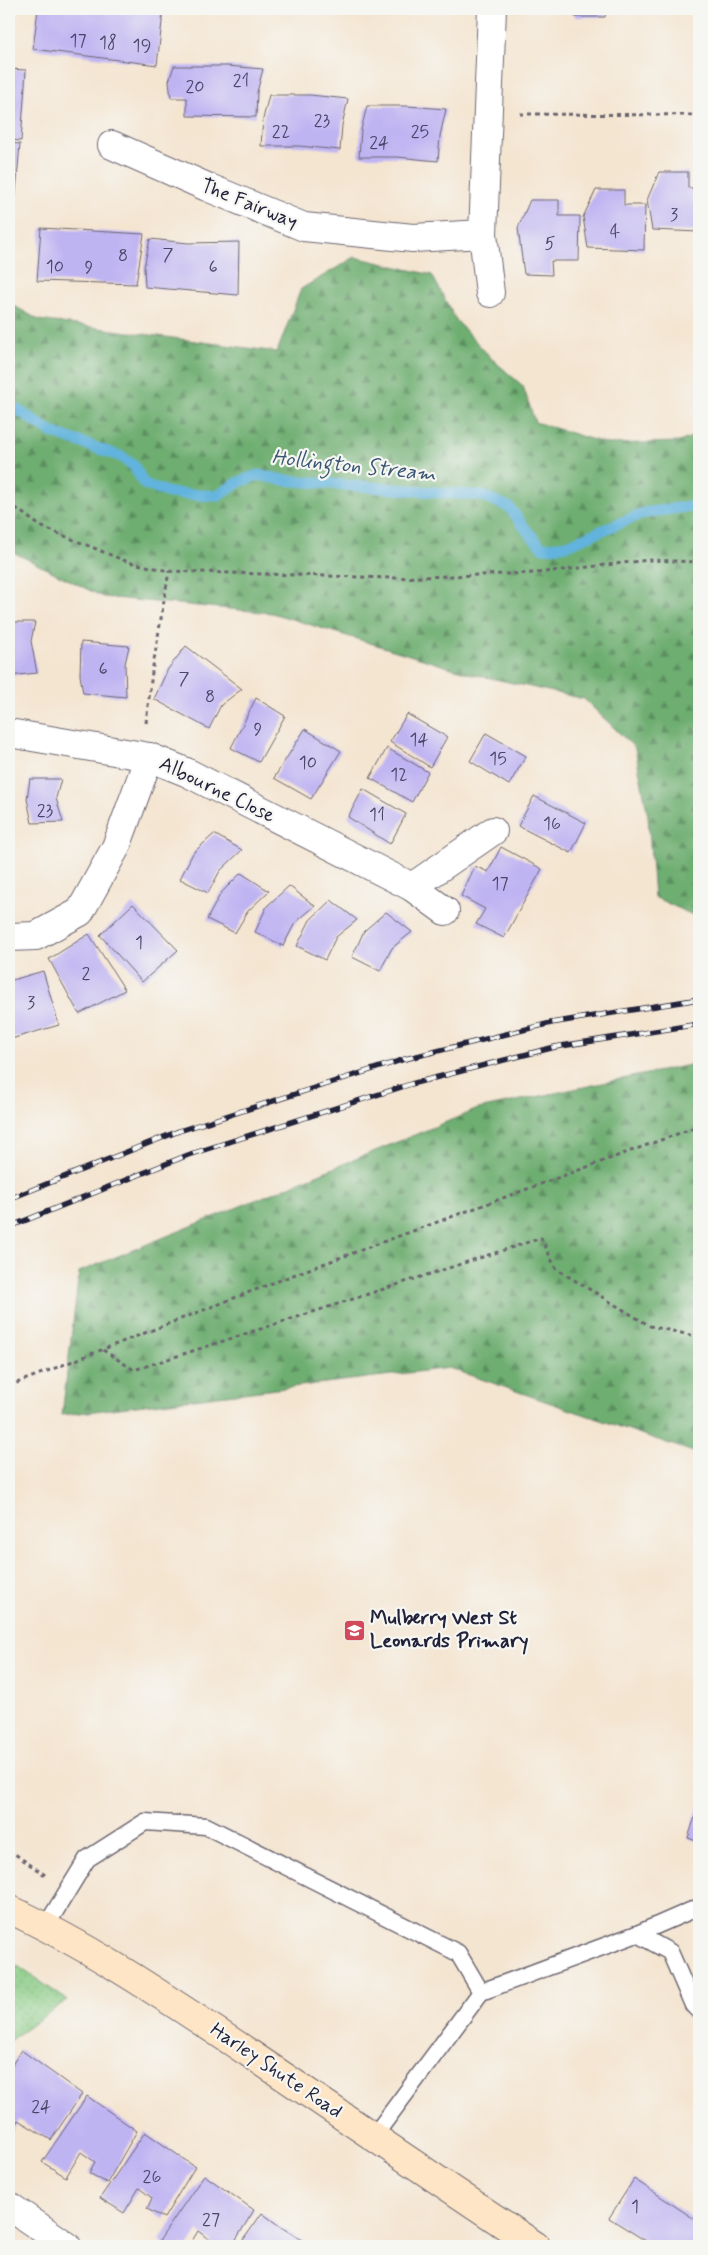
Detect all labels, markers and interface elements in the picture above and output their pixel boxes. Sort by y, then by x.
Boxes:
house number: 17 [69,29,87,53]
house number: 18 [99,31,117,55]
house number: 19 [133,34,151,58]
house number: 21 [233,69,249,93]
house number: 20 [185,75,205,99]
house number: 23 [314,109,331,133]
house number: 22 [272,120,290,144]
house number: 25 [411,120,429,144]
house number: 24 [369,131,389,155]
street label: The Fairway [196,172,302,236]
house number: 3 [670,203,678,227]
house number: 4 [610,220,620,244]
house number: 5 [545,232,556,256]
house number: 7 [163,243,174,267]
house number: 8 [118,244,128,268]
house number: 10 [46,255,64,279]
house number: 6 [208,255,218,279]
house number: 9 [85,256,94,280]
water label: Hollington Stream [270,443,437,491]
house number: 6 [98,657,108,681]
house number: 7 [179,667,190,691]
house number: 8 [205,685,215,709]
house number: 9 [254,718,263,742]
house number: 14 [410,728,429,752]
house number: 15 [489,747,507,771]
street label: Albourne Close [155,750,279,830]
house number: 10 [299,751,317,775]
house number: 12 [390,763,408,787]
house number: 23 [37,799,54,823]
house number: 11 [369,803,385,827]
house number: 16 [543,812,561,836]
house number: 17 [491,872,509,896]
house number: 1 [135,931,143,955]
house number: 2 [82,962,91,986]
house number: 3 [27,991,35,1015]
place label: Mulberry West St Leonards Primary [370,1605,529,1655]
school or university icon: Mulberry West St Leonards Primary [342,1618,366,1642]
street label: Harley Shute Road [205,2017,347,2125]
house number: 24 [31,2095,51,2119]
house number: 26 [143,2165,161,2189]
house number: 1 [631,2195,639,2219]
house number: 27 [202,2208,220,2232]

